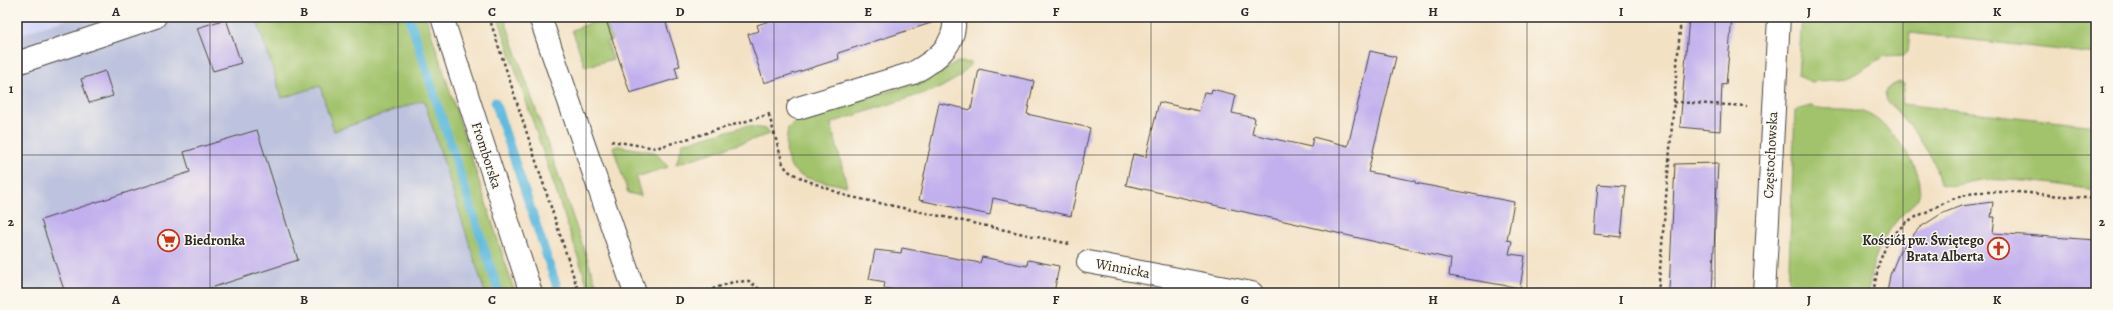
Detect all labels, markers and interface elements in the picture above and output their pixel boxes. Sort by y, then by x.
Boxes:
text: A [111,3,121,20]
text: B [300,3,308,20]
text: C [488,3,496,20]
text: D [675,3,685,20]
text: E [864,3,872,20]
text: F [1053,3,1060,20]
text: G [1241,3,1249,20]
text: H [1428,3,1438,20]
text: I [1619,3,1624,20]
text: J [1807,3,1811,20]
text: K [1993,3,2002,20]
text: 1 [9,80,14,97]
text: 1 [2100,80,2105,97]
street label: Częstochowska [1759,110,1782,199]
street label: Fromborska [467,119,506,191]
text: 2 [8,213,15,230]
text: 2 [2099,213,2106,230]
supermarket icon: Biedronka [156,227,182,253]
place label: Biedronka [184,231,246,250]
place label: Kościół pw. Świętego Brata Alberta [1862,231,1984,266]
church icon: Kościół pw. Świętego Brata Alberta [1986,235,2012,261]
street label: Winnicka [1093,254,1152,283]
text: A [111,291,121,308]
text: B [300,291,308,308]
text: C [488,291,496,308]
text: D [675,291,685,308]
text: E [864,291,872,308]
text: F [1053,291,1060,308]
text: G [1241,291,1249,308]
text: H [1428,291,1438,308]
text: I [1619,291,1624,308]
text: J [1807,291,1811,308]
text: K [1993,291,2002,308]

